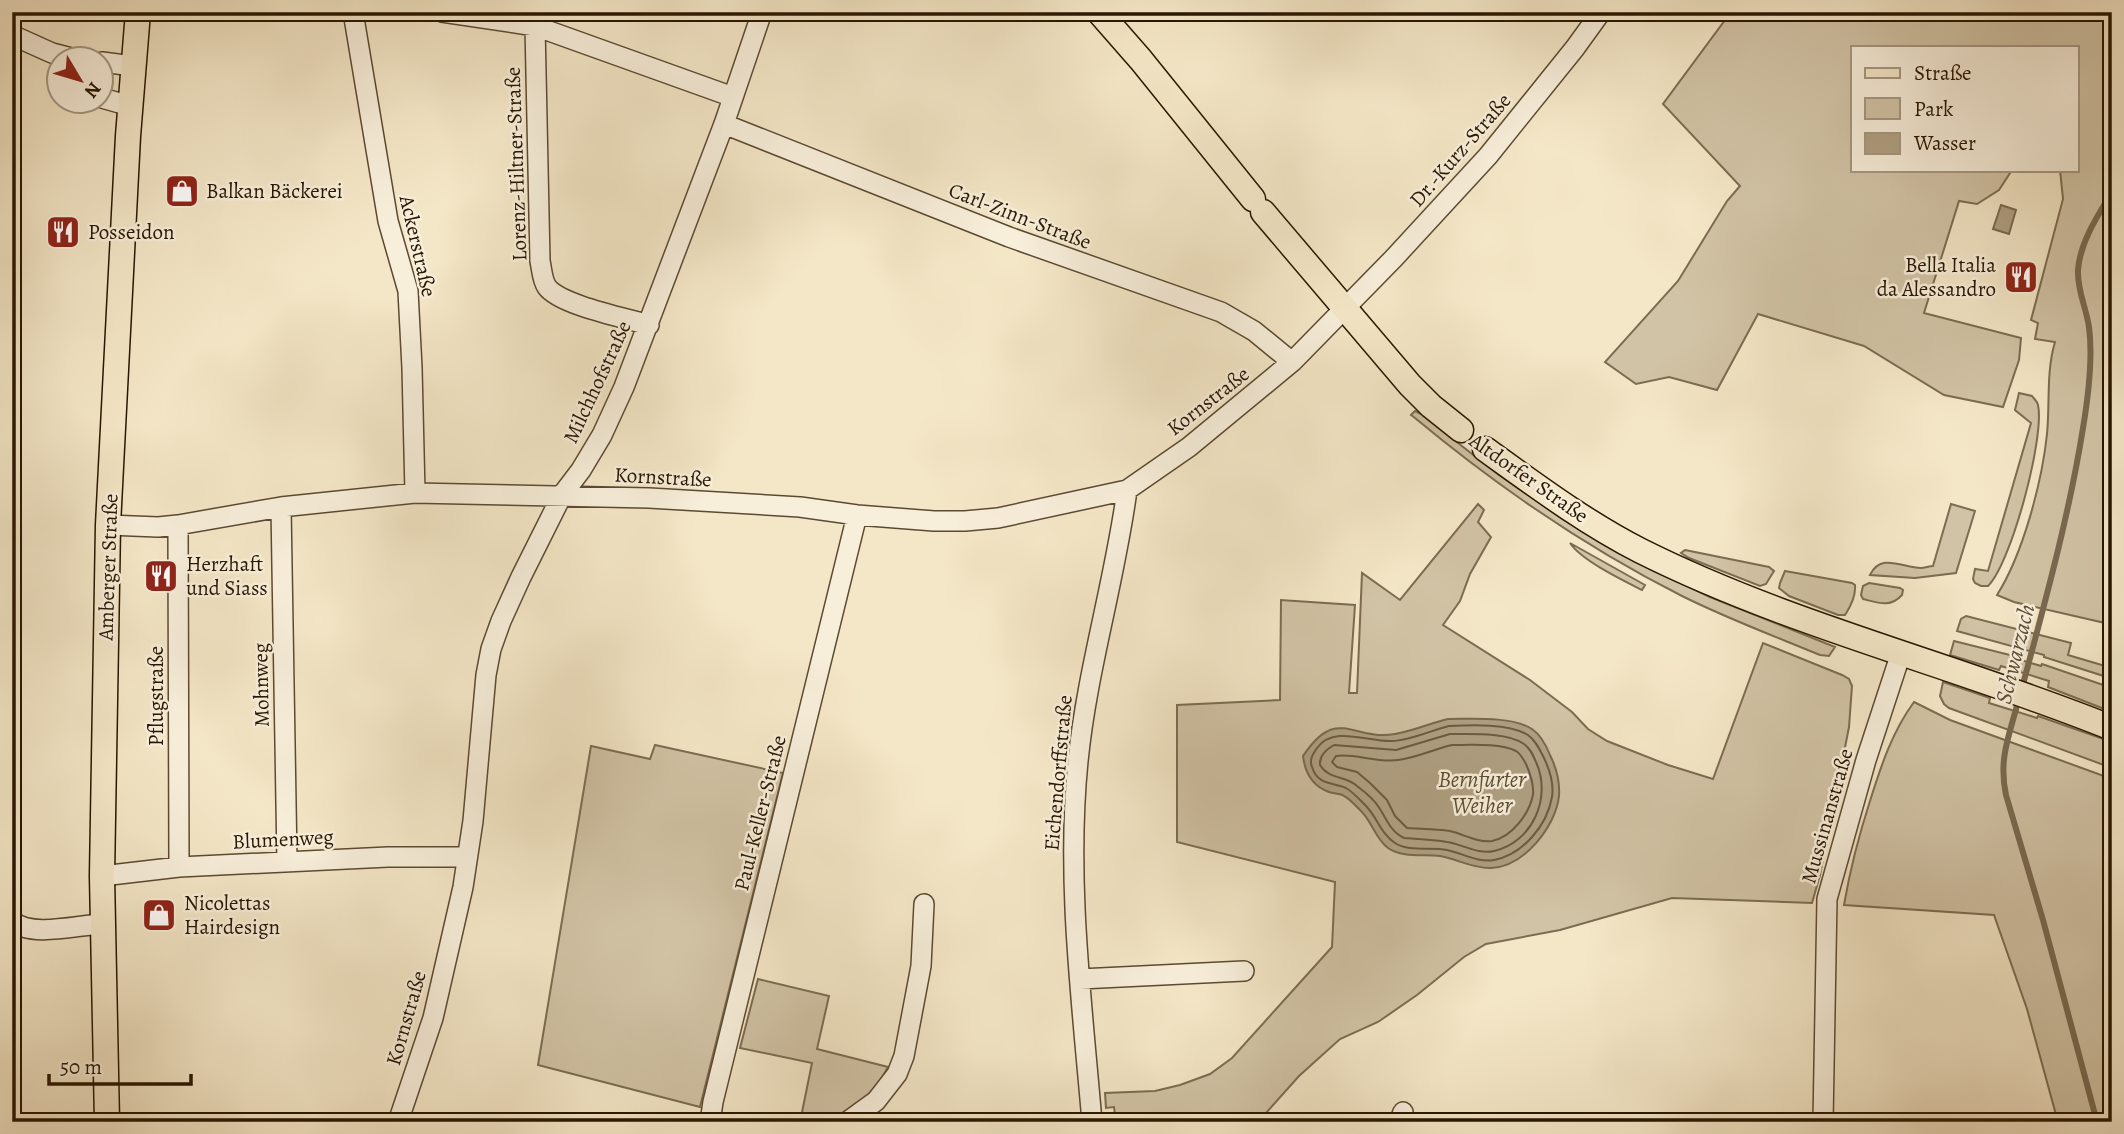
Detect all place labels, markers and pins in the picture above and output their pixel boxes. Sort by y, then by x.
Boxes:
shop icon: Balkan Bäckerei [163,172,201,210]
place label: Balkan Bäckerei [206,177,343,205]
restaurant icon: Posseidon [44,213,82,251]
place label: Posseidon [88,218,175,246]
place label: Bella Italia da Alessandro [1877,251,1996,303]
restaurant icon: Bella Italia da Alessandro [2002,258,2040,296]
place label: Herzhaft und Siass [186,550,268,602]
restaurant icon: Herzhaft und Siass [142,557,180,595]
place label: Nicolettas Hairdesign [184,889,280,941]
shop icon: Nicolettas Hairdesign [140,896,178,934]

